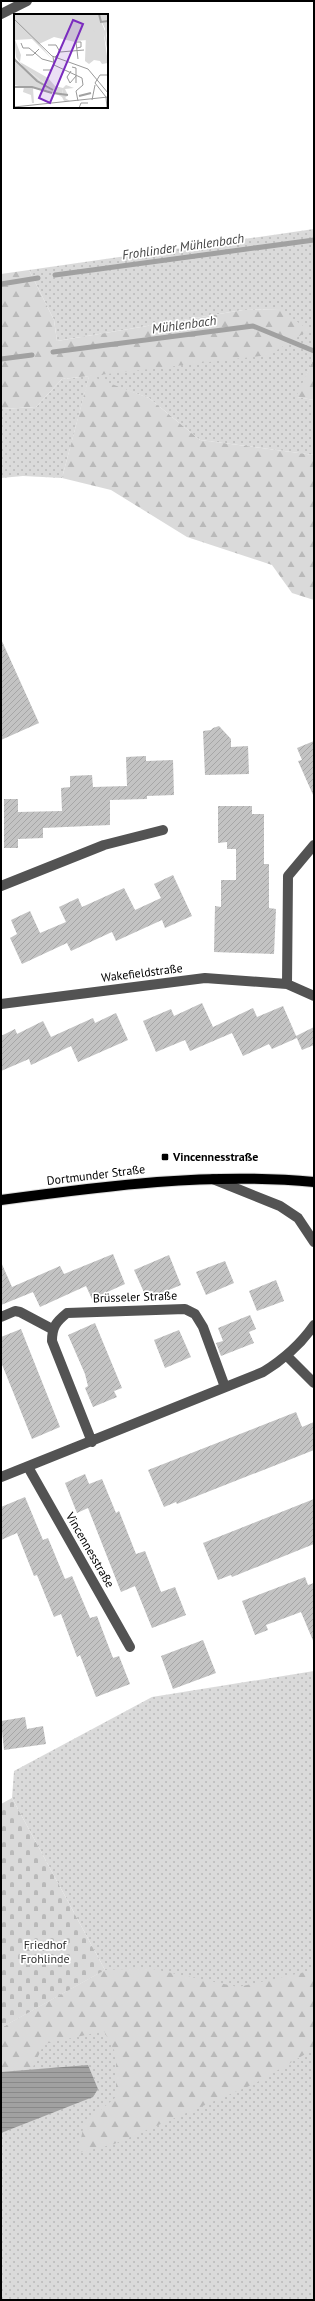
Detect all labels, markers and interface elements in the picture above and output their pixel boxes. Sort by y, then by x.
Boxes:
inset map [14,14,108,108]
water label: Frohlinder Mühlenbach [121,229,245,263]
water label: Mühlenbach [151,312,218,337]
street label: Wakefieldstraße [100,960,184,985]
place label: Vincennesstraße [172,1149,258,1164]
marker: Vincennesstraße [160,1152,170,1162]
street label: Dortmunder Straße [46,1161,146,1188]
street label: Brüsseler Straße [93,1288,177,1305]
street label: Vincennesstraße [62,1509,118,1590]
park label: Friedhof Frohlinde [20,1937,70,1966]

